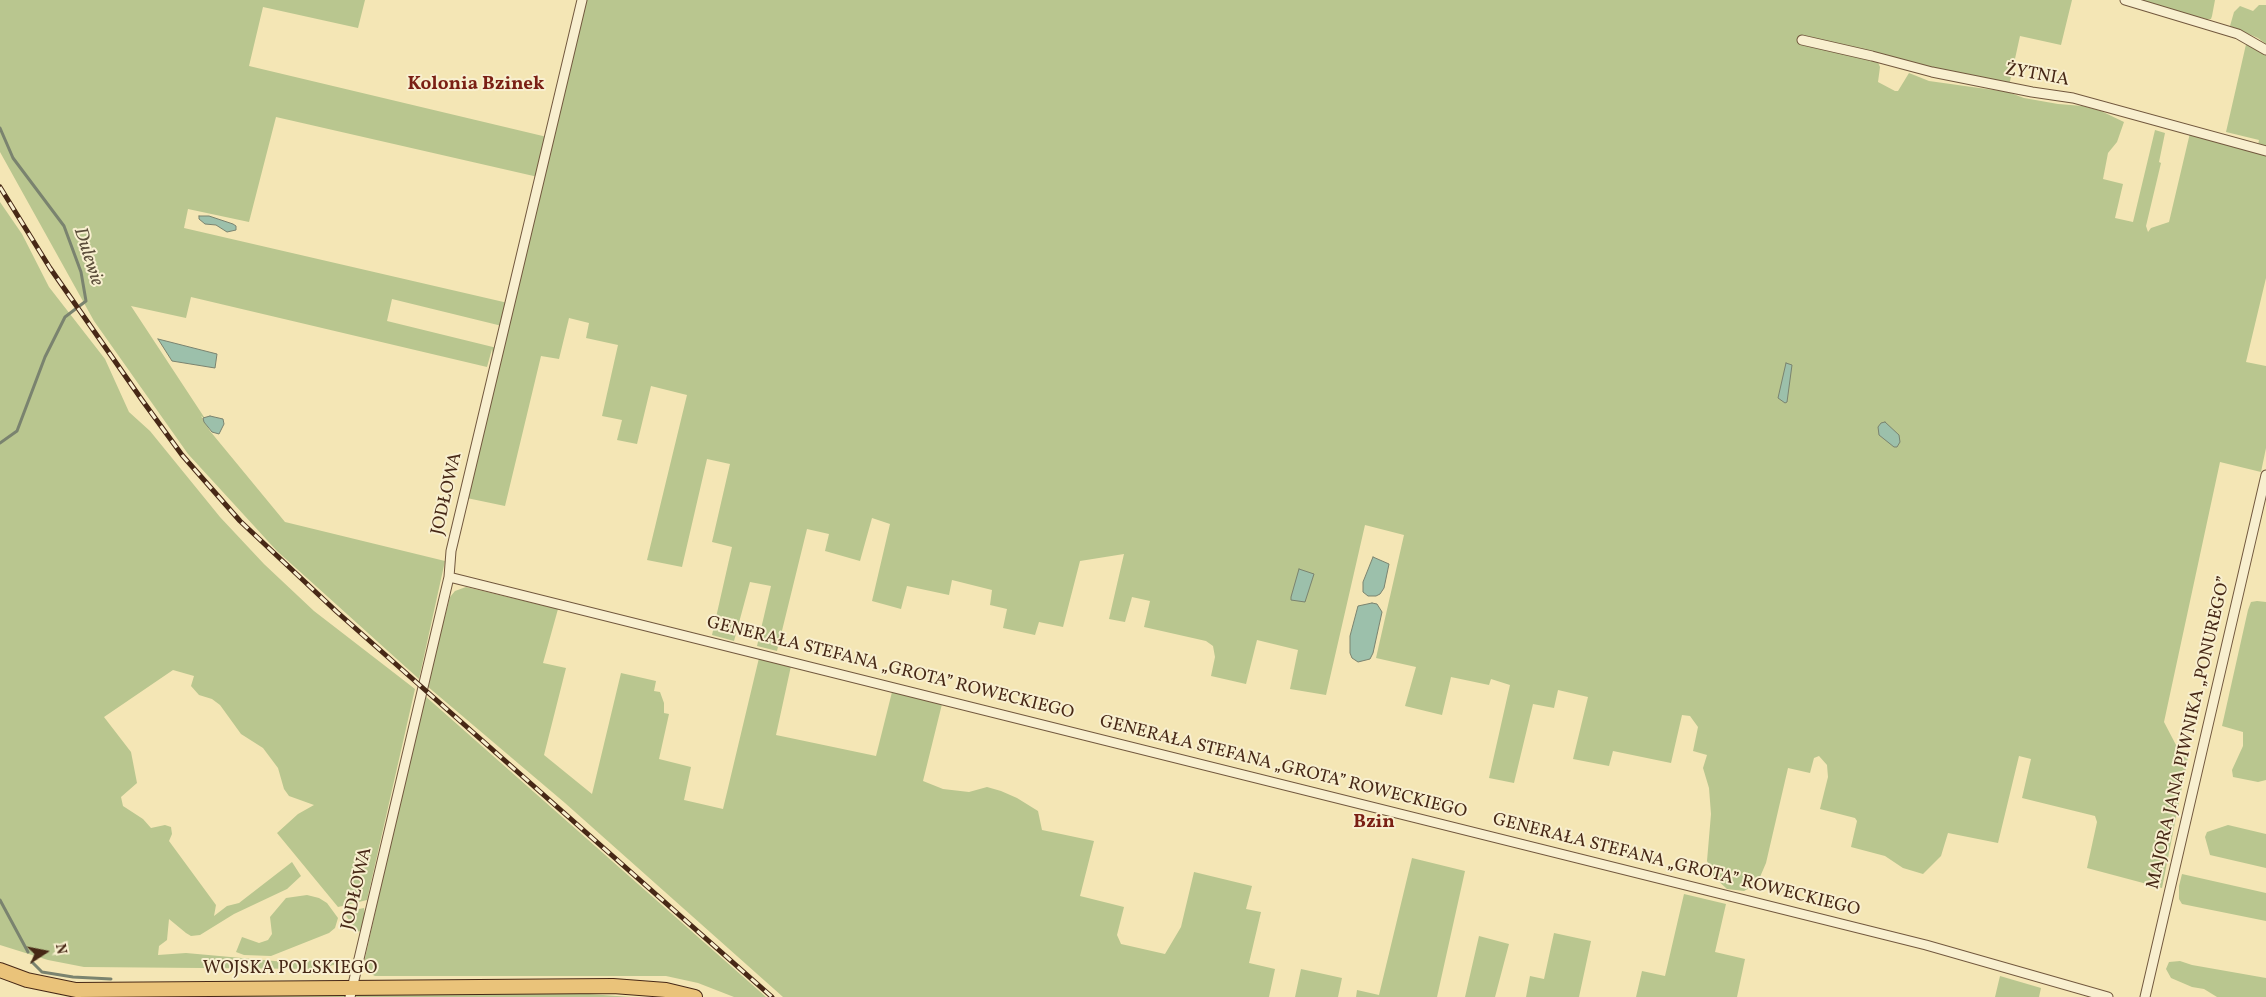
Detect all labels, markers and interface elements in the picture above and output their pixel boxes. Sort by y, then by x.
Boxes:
street label: ŻYTNIA [2003,60,2071,92]
district label: Kolonia Bzinek [407,75,545,97]
water label: Dulewie [67,225,107,289]
street label: JODŁOWA [428,451,468,537]
street label: MAJORA JANA PIWNIKA „PONUREGO” [2143,575,2237,891]
street label: GENERAŁA STEFANA „GROTA” ROWECKIEGO [704,613,1076,725]
street label: GENERAŁA STEFANA „GROTA” ROWECKIEGO [1097,712,1469,824]
street label: GENERAŁA STEFANA „GROTA” ROWECKIEGO [1490,810,1862,922]
district label: Bzin [1353,813,1395,835]
street label: JODŁOWA [338,846,378,932]
north arrow [20,927,70,977]
text: N [50,942,71,956]
street label: WOJSKA POLSKIEGO [203,959,377,981]

